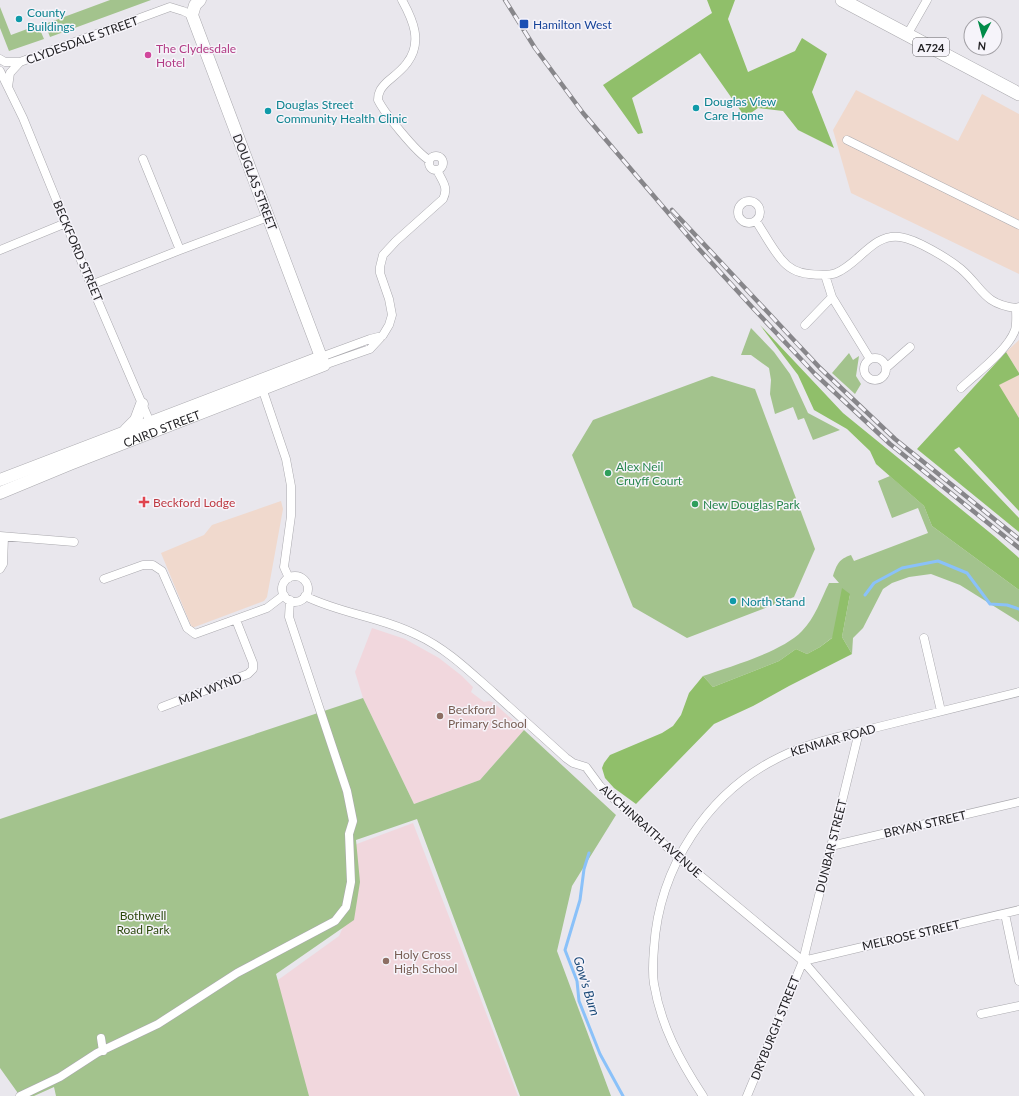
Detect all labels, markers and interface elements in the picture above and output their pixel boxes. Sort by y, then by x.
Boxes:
place label: County Buildings [27,5,75,34]
street label: CLYDESDALE STREET [24,13,140,67]
marker: County Buildings [14,14,24,24]
north arrow [963,16,1003,56]
place label: Hamilton West [533,17,612,32]
marker: Hamilton West [518,18,530,30]
road number: A724 [913,38,949,56]
text: N [977,40,987,53]
place label: The Clydesdale Hotel [156,41,236,70]
marker: The Clydesdale Hotel [143,50,153,60]
place label: Douglas View Care Home [704,94,777,123]
place label: Douglas Street Community Health Clinic [276,97,407,126]
marker: Douglas View Care Home [691,103,701,113]
marker: Douglas Street Community Health Clinic [263,106,273,116]
street label: DOUGLAS STREET [230,132,280,232]
street label: BECKFORD STREET [50,198,106,304]
street label: CAIRD STREET [121,407,202,450]
place label: Alex Neil Cruyff Court [616,459,683,488]
marker: Alex Neil Cruyff Court [603,468,613,478]
place label: Beckford Lodge [153,495,235,510]
marker: Beckford Lodge [138,496,150,508]
place label: New Douglas Park [703,497,801,512]
marker: New Douglas Park [690,499,700,509]
place label: North Stand [741,594,805,609]
marker: North Stand [728,596,738,606]
street label: MAY WYND [176,670,244,708]
place label: Beckford Primary School [448,702,527,731]
marker: Beckford Primary School [435,711,445,721]
street label: KENMAR ROAD [789,721,877,759]
street label: AUCHINRAITH AVENUE [597,781,705,881]
street label: DUNBAR STREET [812,798,850,894]
street label: BRYAN STREET [882,807,968,841]
park label: Bothwell Road Park [116,908,170,937]
street label: MELROSE STREET [861,916,961,954]
place label: Holy Cross High School [394,947,457,976]
water label: Gow's Burn [570,954,604,1018]
marker: Holy Cross High School [381,956,391,966]
street label: DRYBURGH STREET [747,974,803,1082]

